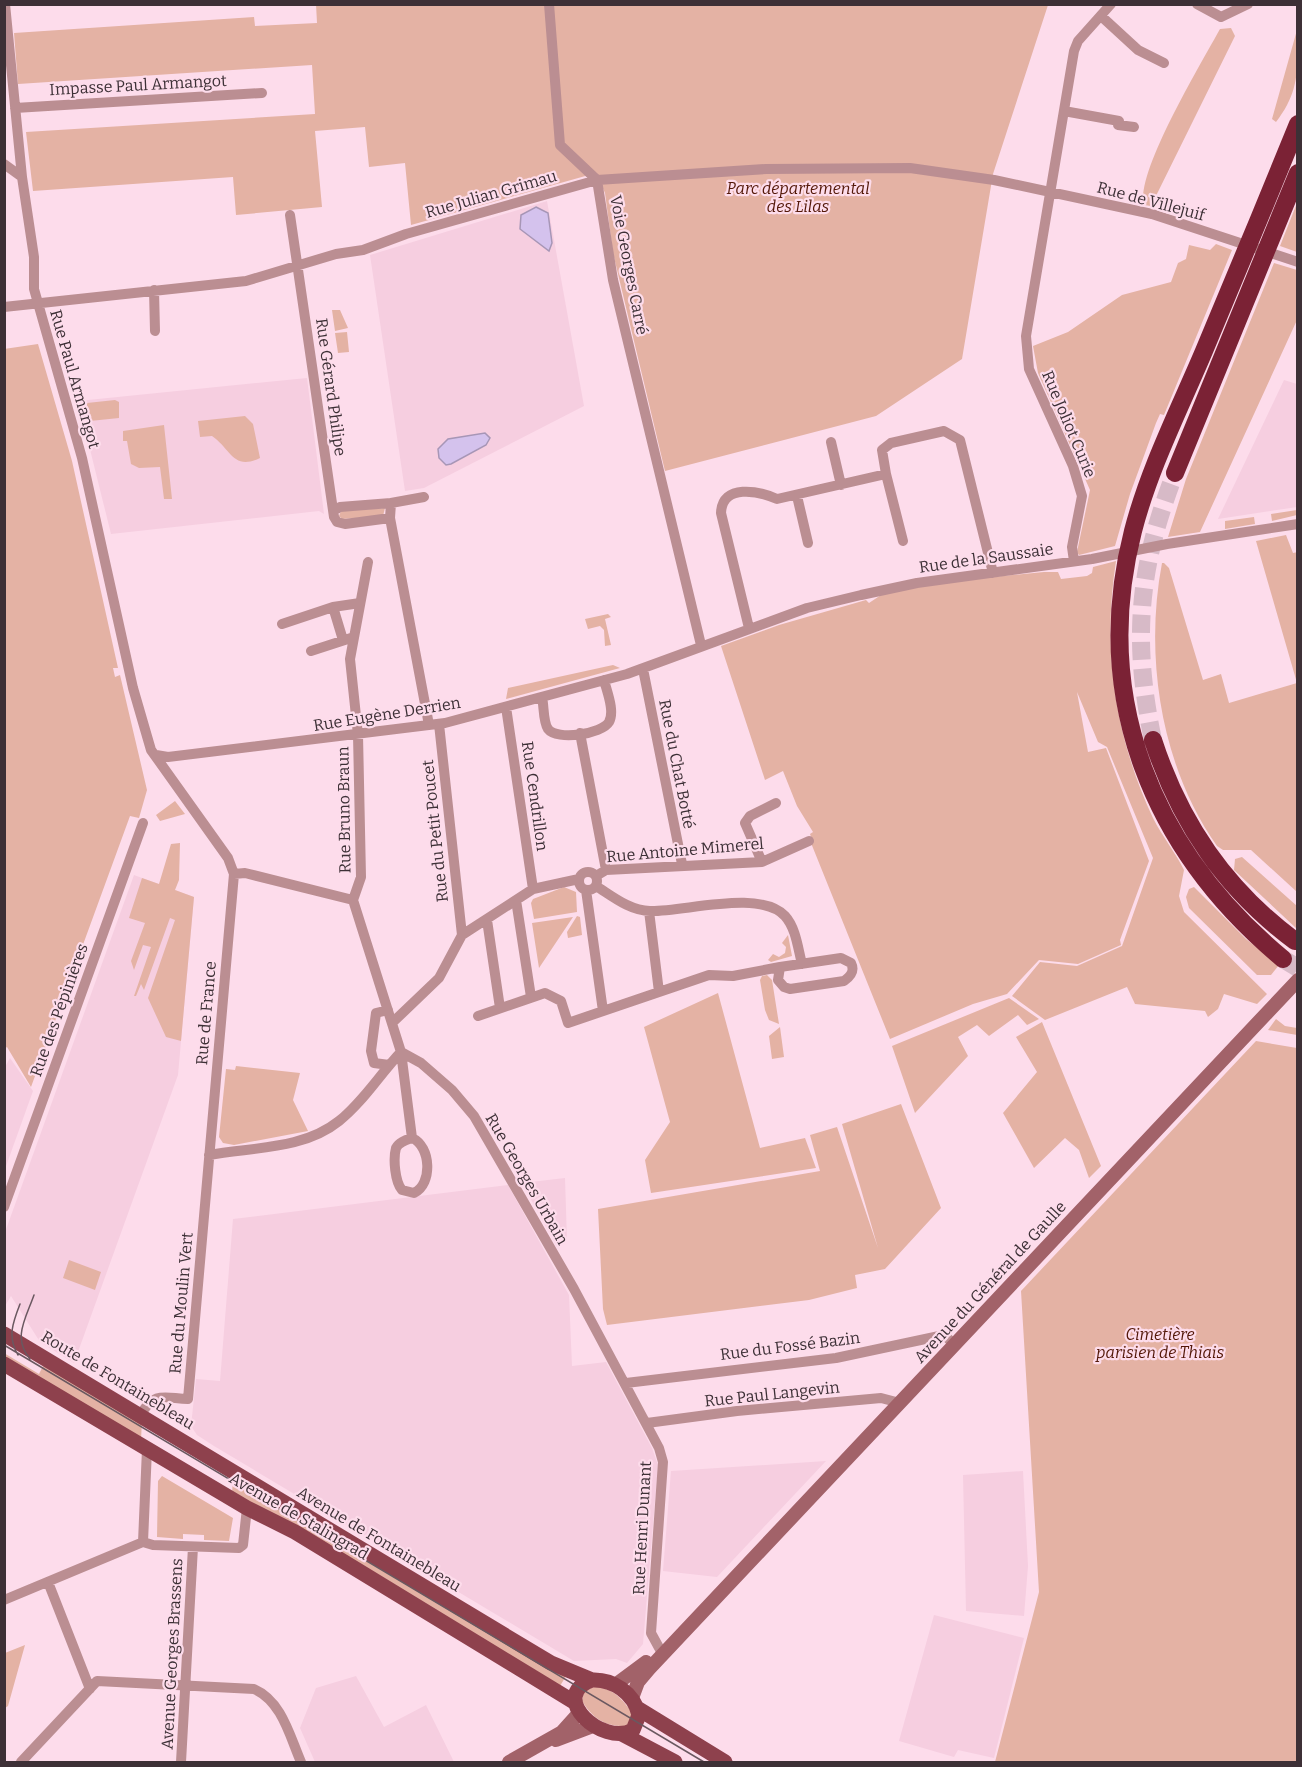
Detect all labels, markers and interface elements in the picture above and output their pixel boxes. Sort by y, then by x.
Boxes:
street label: Impasse Paul Armangot [49,71,227,99]
street label: Rue Julian Grimau [423,166,559,222]
street label: Rue de Villejuif [1095,177,1208,225]
park label: Parc départemental des Lilas [727,179,870,216]
street label: Voie Georges Carré [606,194,652,336]
street label: Rue Paul Armangot [46,307,104,451]
street label: Rue Gérard Philipe [312,317,350,457]
street label: Rue Joliot Curie [1038,368,1100,480]
street label: Rue de la Saussaie [918,539,1054,577]
street label: Rue Eugène Derrien [312,693,462,735]
street label: Rue du Chat Botté [655,698,699,830]
street label: Rue Cendrillon [518,740,552,852]
street label: Rue Bruno Braun [333,746,355,874]
street label: Rue du Petit Poucet [418,759,452,903]
street label: Rue Antoine Mimerel [605,834,765,866]
street label: Rue des Pépinières [26,941,92,1079]
street label: Rue de France [192,960,220,1066]
street label: Rue Georges Urbain [482,1110,572,1248]
street label: Avenue du Général de Gaulle [910,1197,1070,1367]
street label: Rue du Moulin Vert [165,1231,197,1375]
park label: Cimetière parisien de Thiais [1095,1325,1224,1362]
street label: Route de Fontainebleau [38,1327,198,1433]
street label: Rue du Fossé Bazin [719,1328,861,1364]
street label: Rue Paul Langevin [704,1377,840,1411]
street label: Rue Henri Dunant [629,1460,655,1596]
street label: Avenue de Stalingrad [226,1468,372,1564]
street label: Avenue de Fontainebleau [294,1482,464,1596]
street label: Avenue Georges Brassens [158,1558,186,1750]

